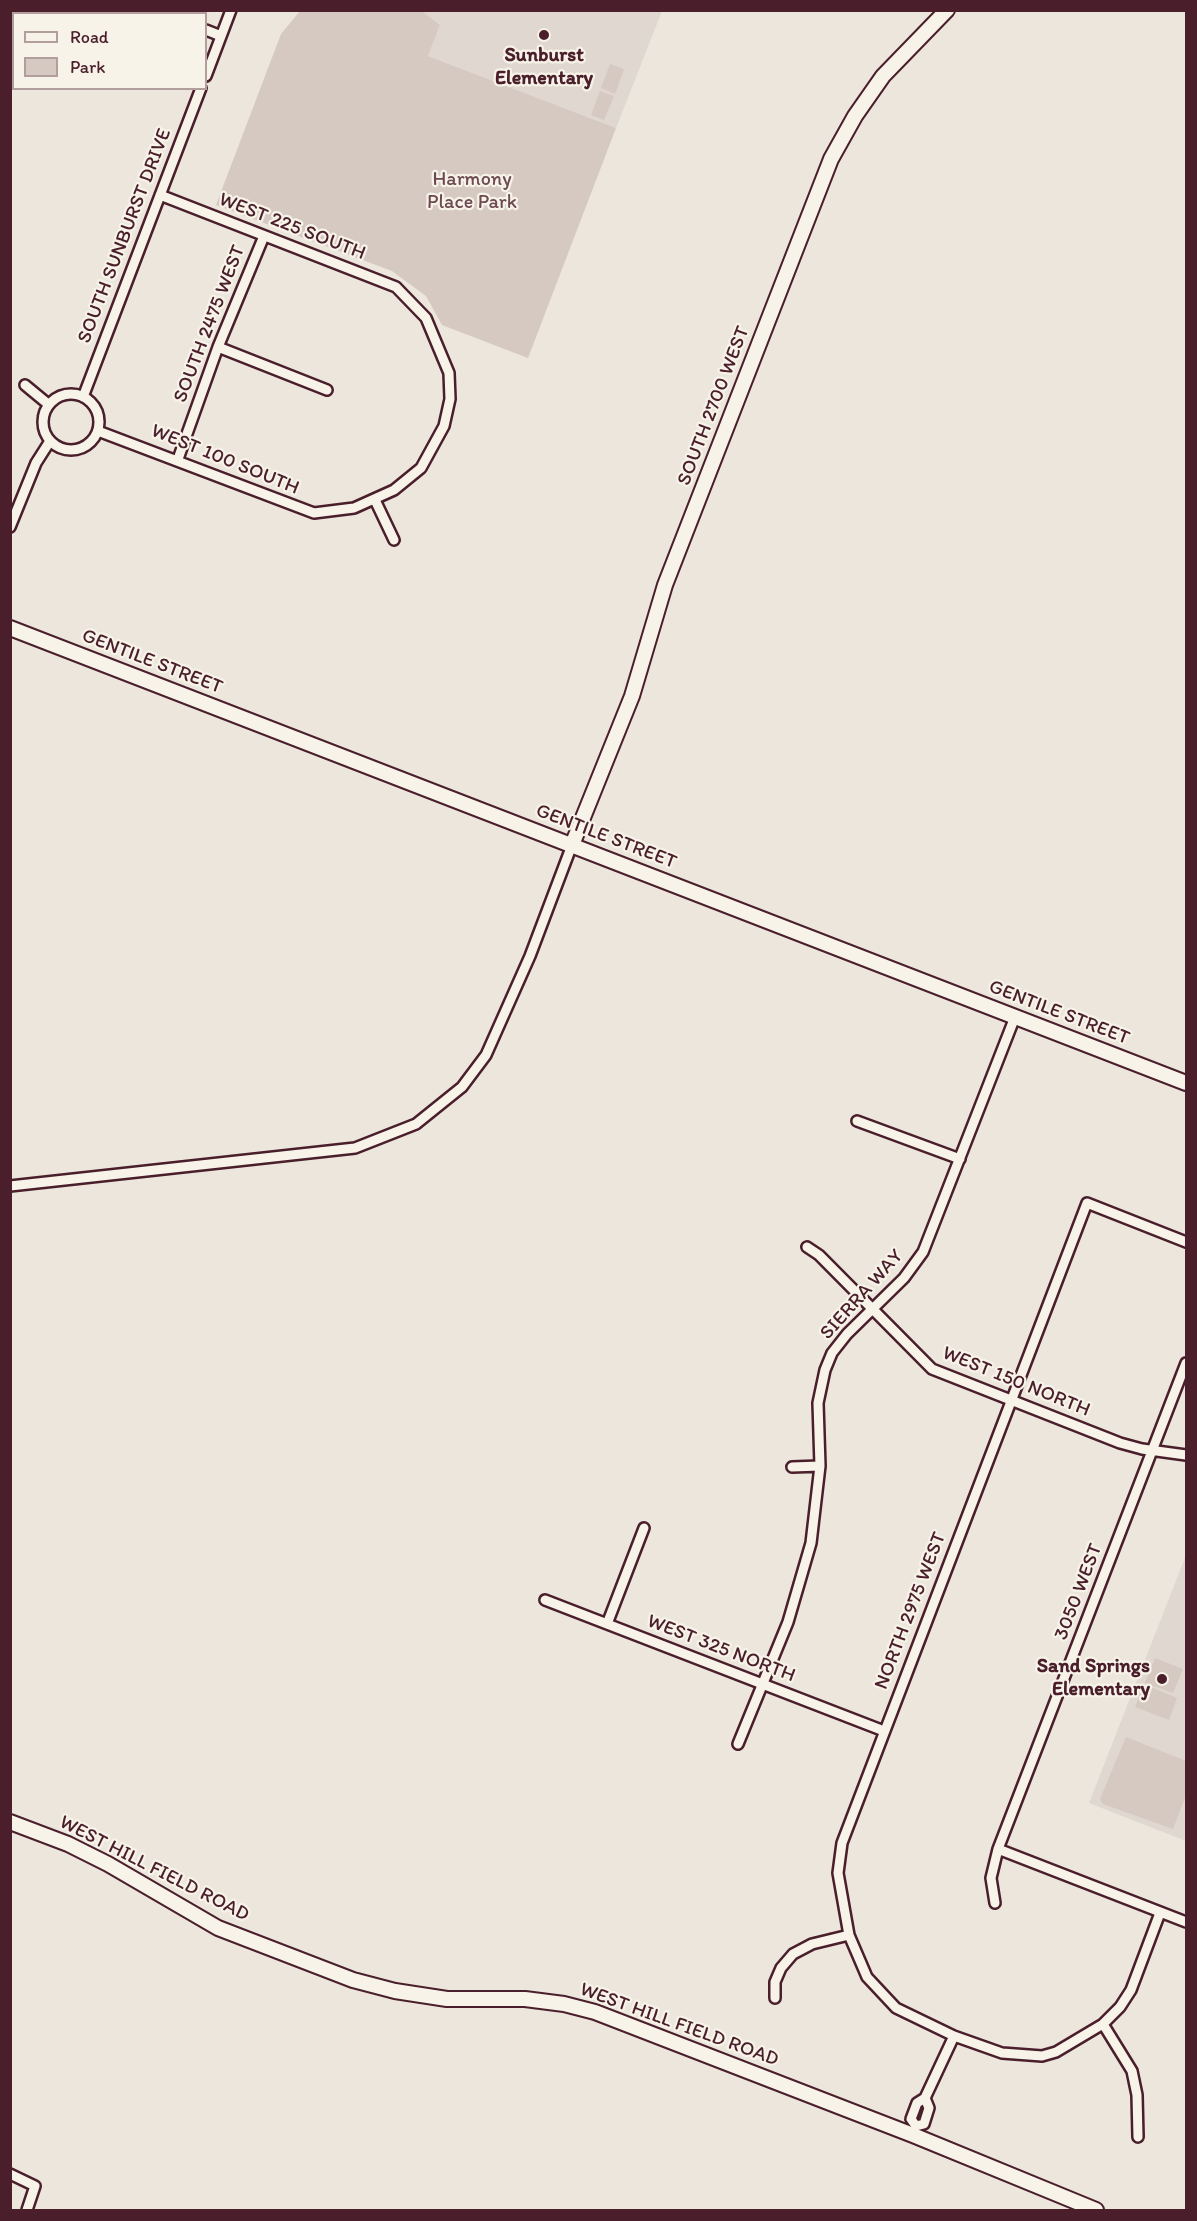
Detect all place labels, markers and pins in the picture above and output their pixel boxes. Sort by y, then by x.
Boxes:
marker: Sunburst Elementary [537,28,551,42]
place label: Sunburst Elementary [495,44,593,91]
place label: Sand Springs Elementary [1037,1655,1150,1702]
marker: Sand Springs Elementary [1155,1672,1169,1686]

